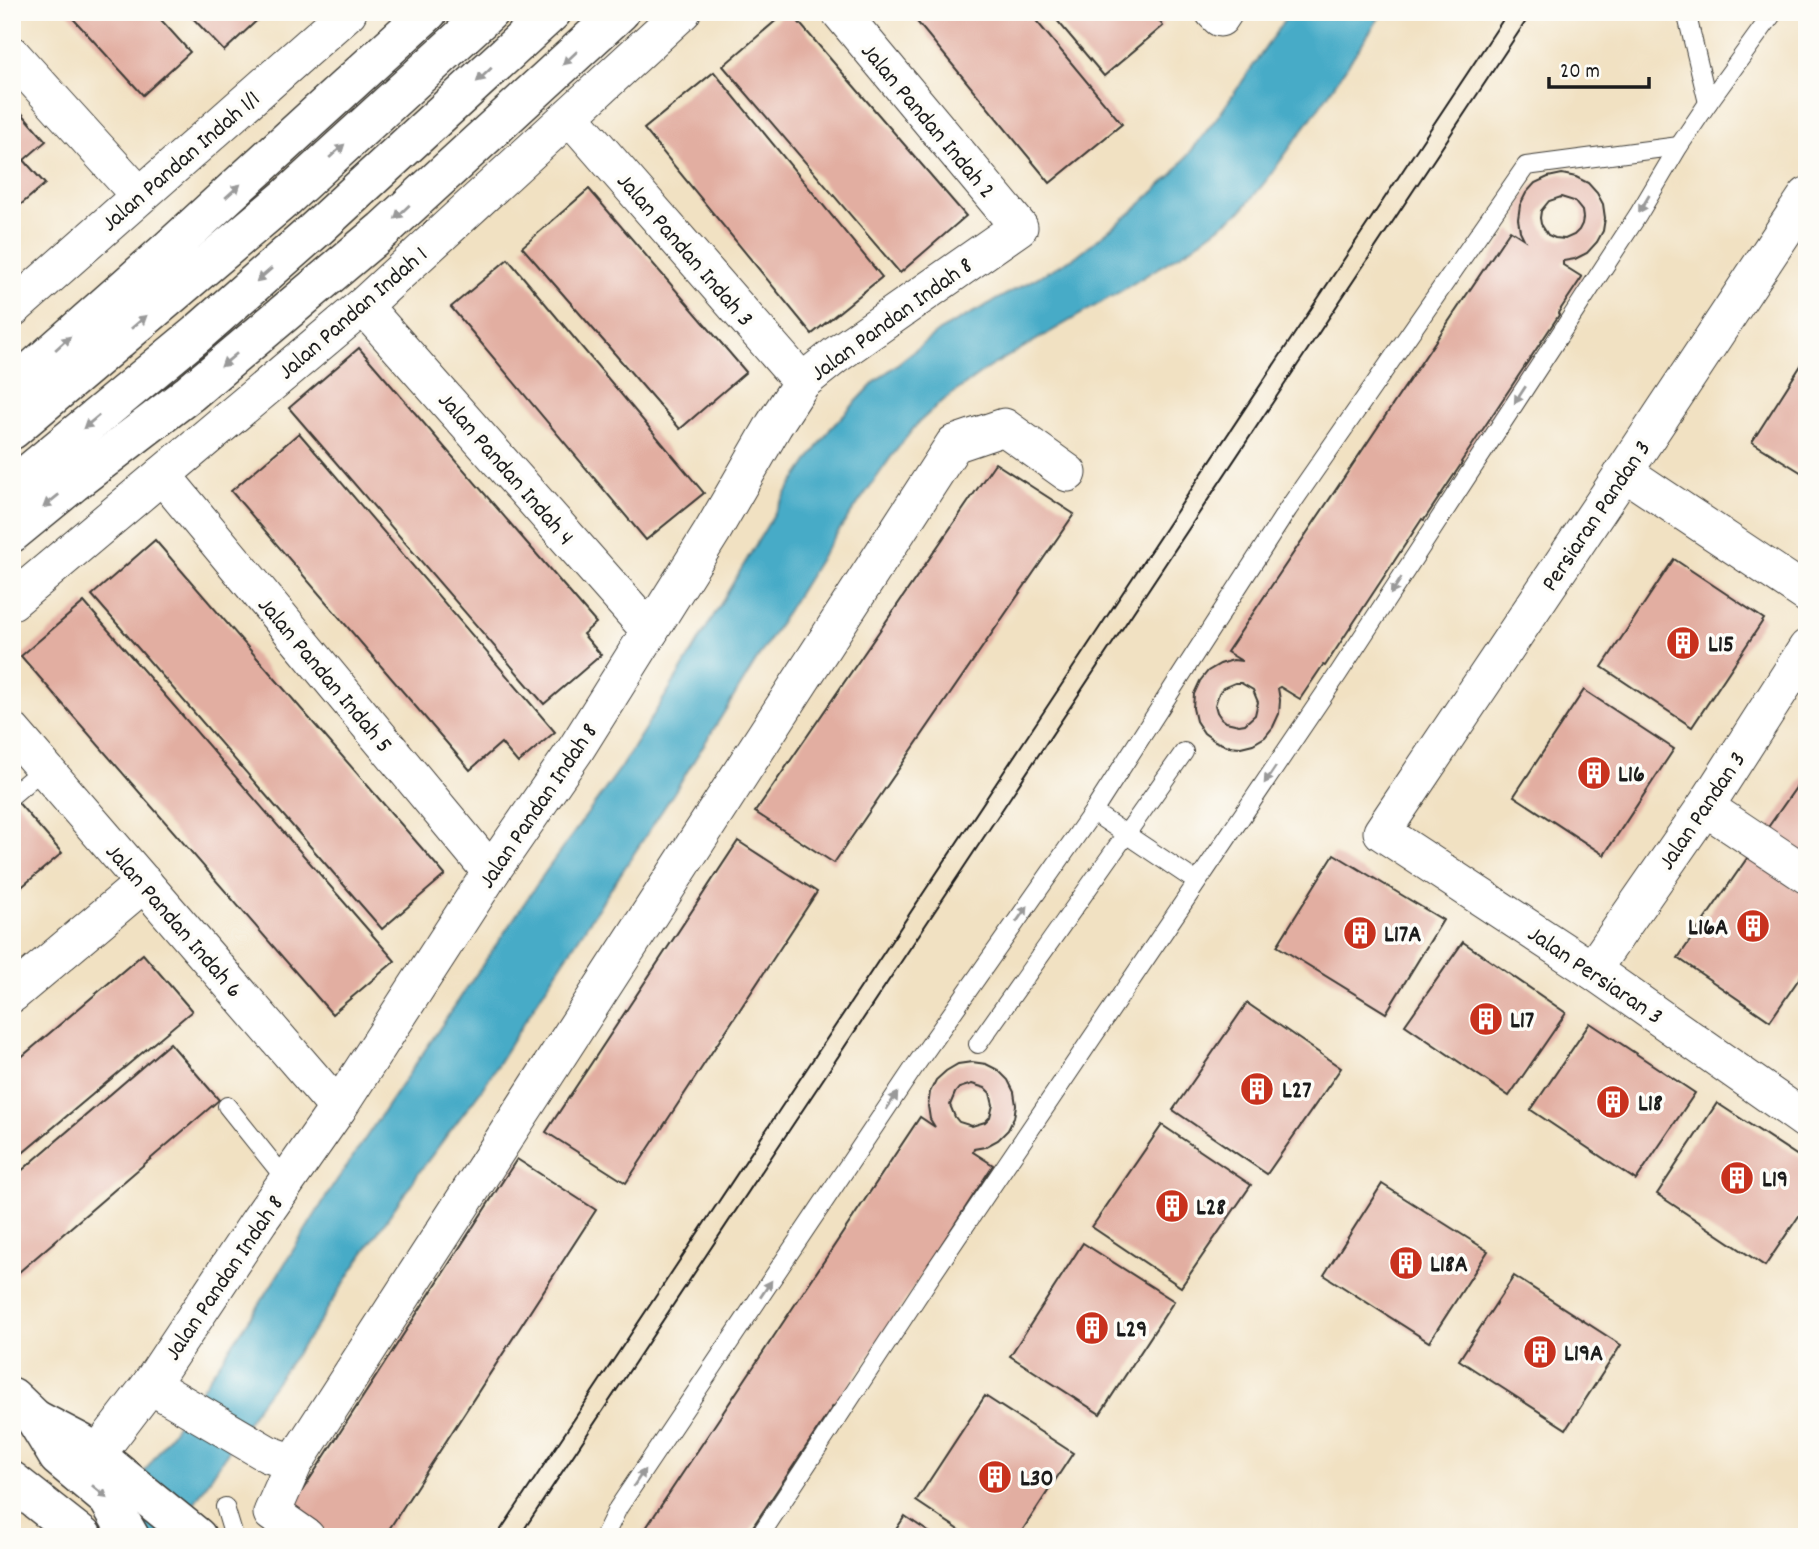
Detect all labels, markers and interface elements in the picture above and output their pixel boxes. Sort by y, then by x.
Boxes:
street label: Jalan Pandan Indah 2 [851,37,1002,207]
scale bar [1549,46,1649,90]
one-way arrow [562,50,579,66]
text: 20 m [1560,58,1600,88]
one-way arrow [475,67,493,83]
street label: Jalan Pandan Indah 1/1 [95,84,269,241]
one-way arrow [328,143,346,159]
street label: Jalan Pandan Indah 3 [607,167,760,335]
one-way arrow [224,184,241,199]
one-way arrow [1638,195,1650,214]
one-way arrow [394,204,411,220]
street label: Jalan Pandan Indah 1 [272,240,436,389]
street label: Jalan Pandan Indah 8 [805,250,981,391]
one-way arrow [255,267,273,283]
one-way arrow [130,314,148,330]
one-way arrow [54,335,72,351]
one-way arrow [220,352,238,368]
street label: Jalan Pandan Indah 4 [428,386,581,554]
one-way arrow [1513,386,1527,404]
one-way arrow [82,414,99,429]
street label: Persiaran Pandan 3 [1534,434,1661,599]
one-way arrow [43,494,61,509]
one-way arrow [1390,576,1403,595]
street label: Jalan Pandan Indah 5 [248,590,399,761]
building icon: L15 [1664,624,1702,662]
place label: L15 [1708,629,1734,663]
street label: Jalan Pandan Indah 8 [471,717,608,896]
street label: Jalan Pandan 3 [1651,746,1756,878]
building icon: L16 [1575,754,1613,792]
place label: L16 [1618,759,1645,793]
one-way arrow [1263,766,1277,784]
street label: Jalan Pandan Indah 6 [96,837,250,1007]
one-way arrow [1015,905,1029,923]
building icon: L16A [1734,907,1772,945]
place label: L16A [1688,912,1728,946]
building icon: L17A [1341,914,1379,952]
street label: Jalan Persiaran 3 [1520,918,1669,1034]
place label: L17A [1384,919,1421,953]
building icon: L17 [1467,1000,1505,1038]
place label: L17 [1510,1005,1534,1039]
building icon: L27 [1238,1070,1276,1108]
place label: L27 [1282,1075,1312,1109]
building icon: L18 [1594,1083,1632,1121]
place label: L18 [1638,1088,1663,1122]
one-way arrow [886,1091,899,1110]
building icon: L19 [1718,1159,1756,1197]
place label: L19 [1762,1164,1788,1198]
building icon: L28 [1153,1187,1191,1225]
street label: Jalan Pandan Indah 8 [157,1189,294,1368]
place label: L28 [1196,1192,1226,1226]
building icon: L18A [1387,1244,1425,1282]
place label: L18A [1430,1249,1468,1283]
one-way arrow [759,1280,772,1299]
building icon: L29 [1073,1309,1111,1347]
place label: L29 [1116,1314,1147,1348]
building icon: L19A [1521,1333,1559,1371]
place label: L19A [1564,1338,1603,1372]
building icon: L30 [976,1458,1014,1496]
place label: L30 [1020,1463,1054,1497]
one-way arrow [632,1468,645,1488]
one-way arrow [91,1484,108,1499]

